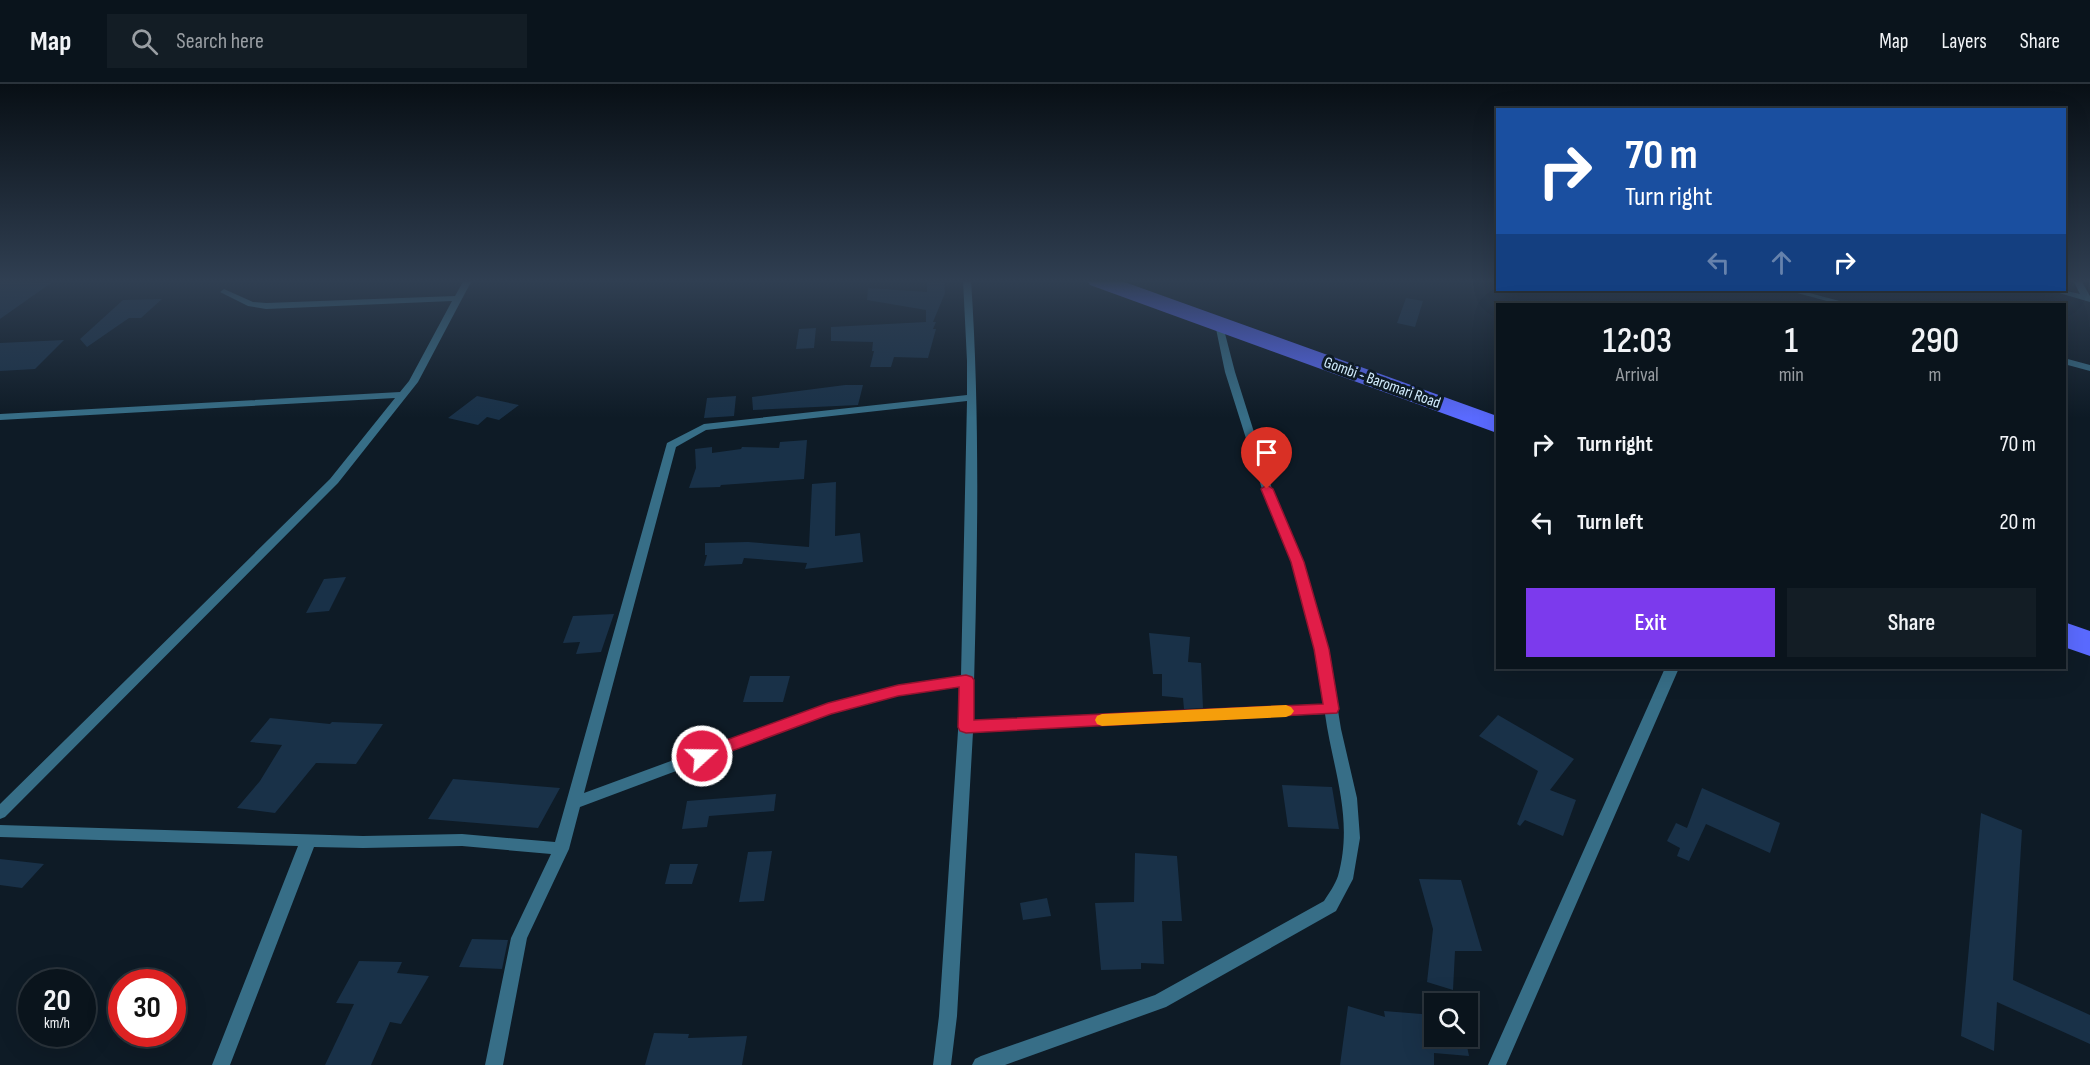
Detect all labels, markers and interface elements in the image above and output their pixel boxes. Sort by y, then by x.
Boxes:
search box [107,14,527,68]
text: Map [30,25,71,58]
icon: search [128,25,161,58]
text: Search here [176,28,264,55]
text: Map [1879,29,1908,54]
text: Layers [1941,29,1987,54]
text: Share [2020,29,2060,54]
text: 70 m [1625,130,1698,181]
icon: right [1526,132,1604,210]
text: Turn right [1625,181,1712,213]
icon: left [1702,246,1735,279]
icon: ahead [1765,246,1798,279]
icon: right [1828,246,1861,279]
text: 12:03 [1603,320,1672,363]
text: 1 [1785,320,1798,363]
text: 290 [1911,320,1959,363]
street label: Gombi - Baromari Road [1321,353,1443,413]
text: Arrival [1616,363,1659,387]
text: min [1779,363,1804,387]
text: m [1928,363,1941,387]
pin [1241,427,1292,489]
icon: right [1526,428,1559,461]
text: Turn right [1577,431,1653,458]
text: 70 m [2000,431,2036,458]
icon: arrive [1250,436,1283,469]
icon: left [1526,506,1559,539]
text: Turn left [1577,509,1643,536]
text: 20 m [2000,509,2036,536]
button: Exit [1526,588,1775,657]
button: Share [1787,588,2036,657]
position arrow [670,724,734,788]
speed limit sign: 30 [108,969,186,1047]
text: 20 [43,983,71,1019]
map controls [1424,993,1478,1047]
button: search [1424,993,1478,1047]
text: km/h [44,1014,70,1033]

